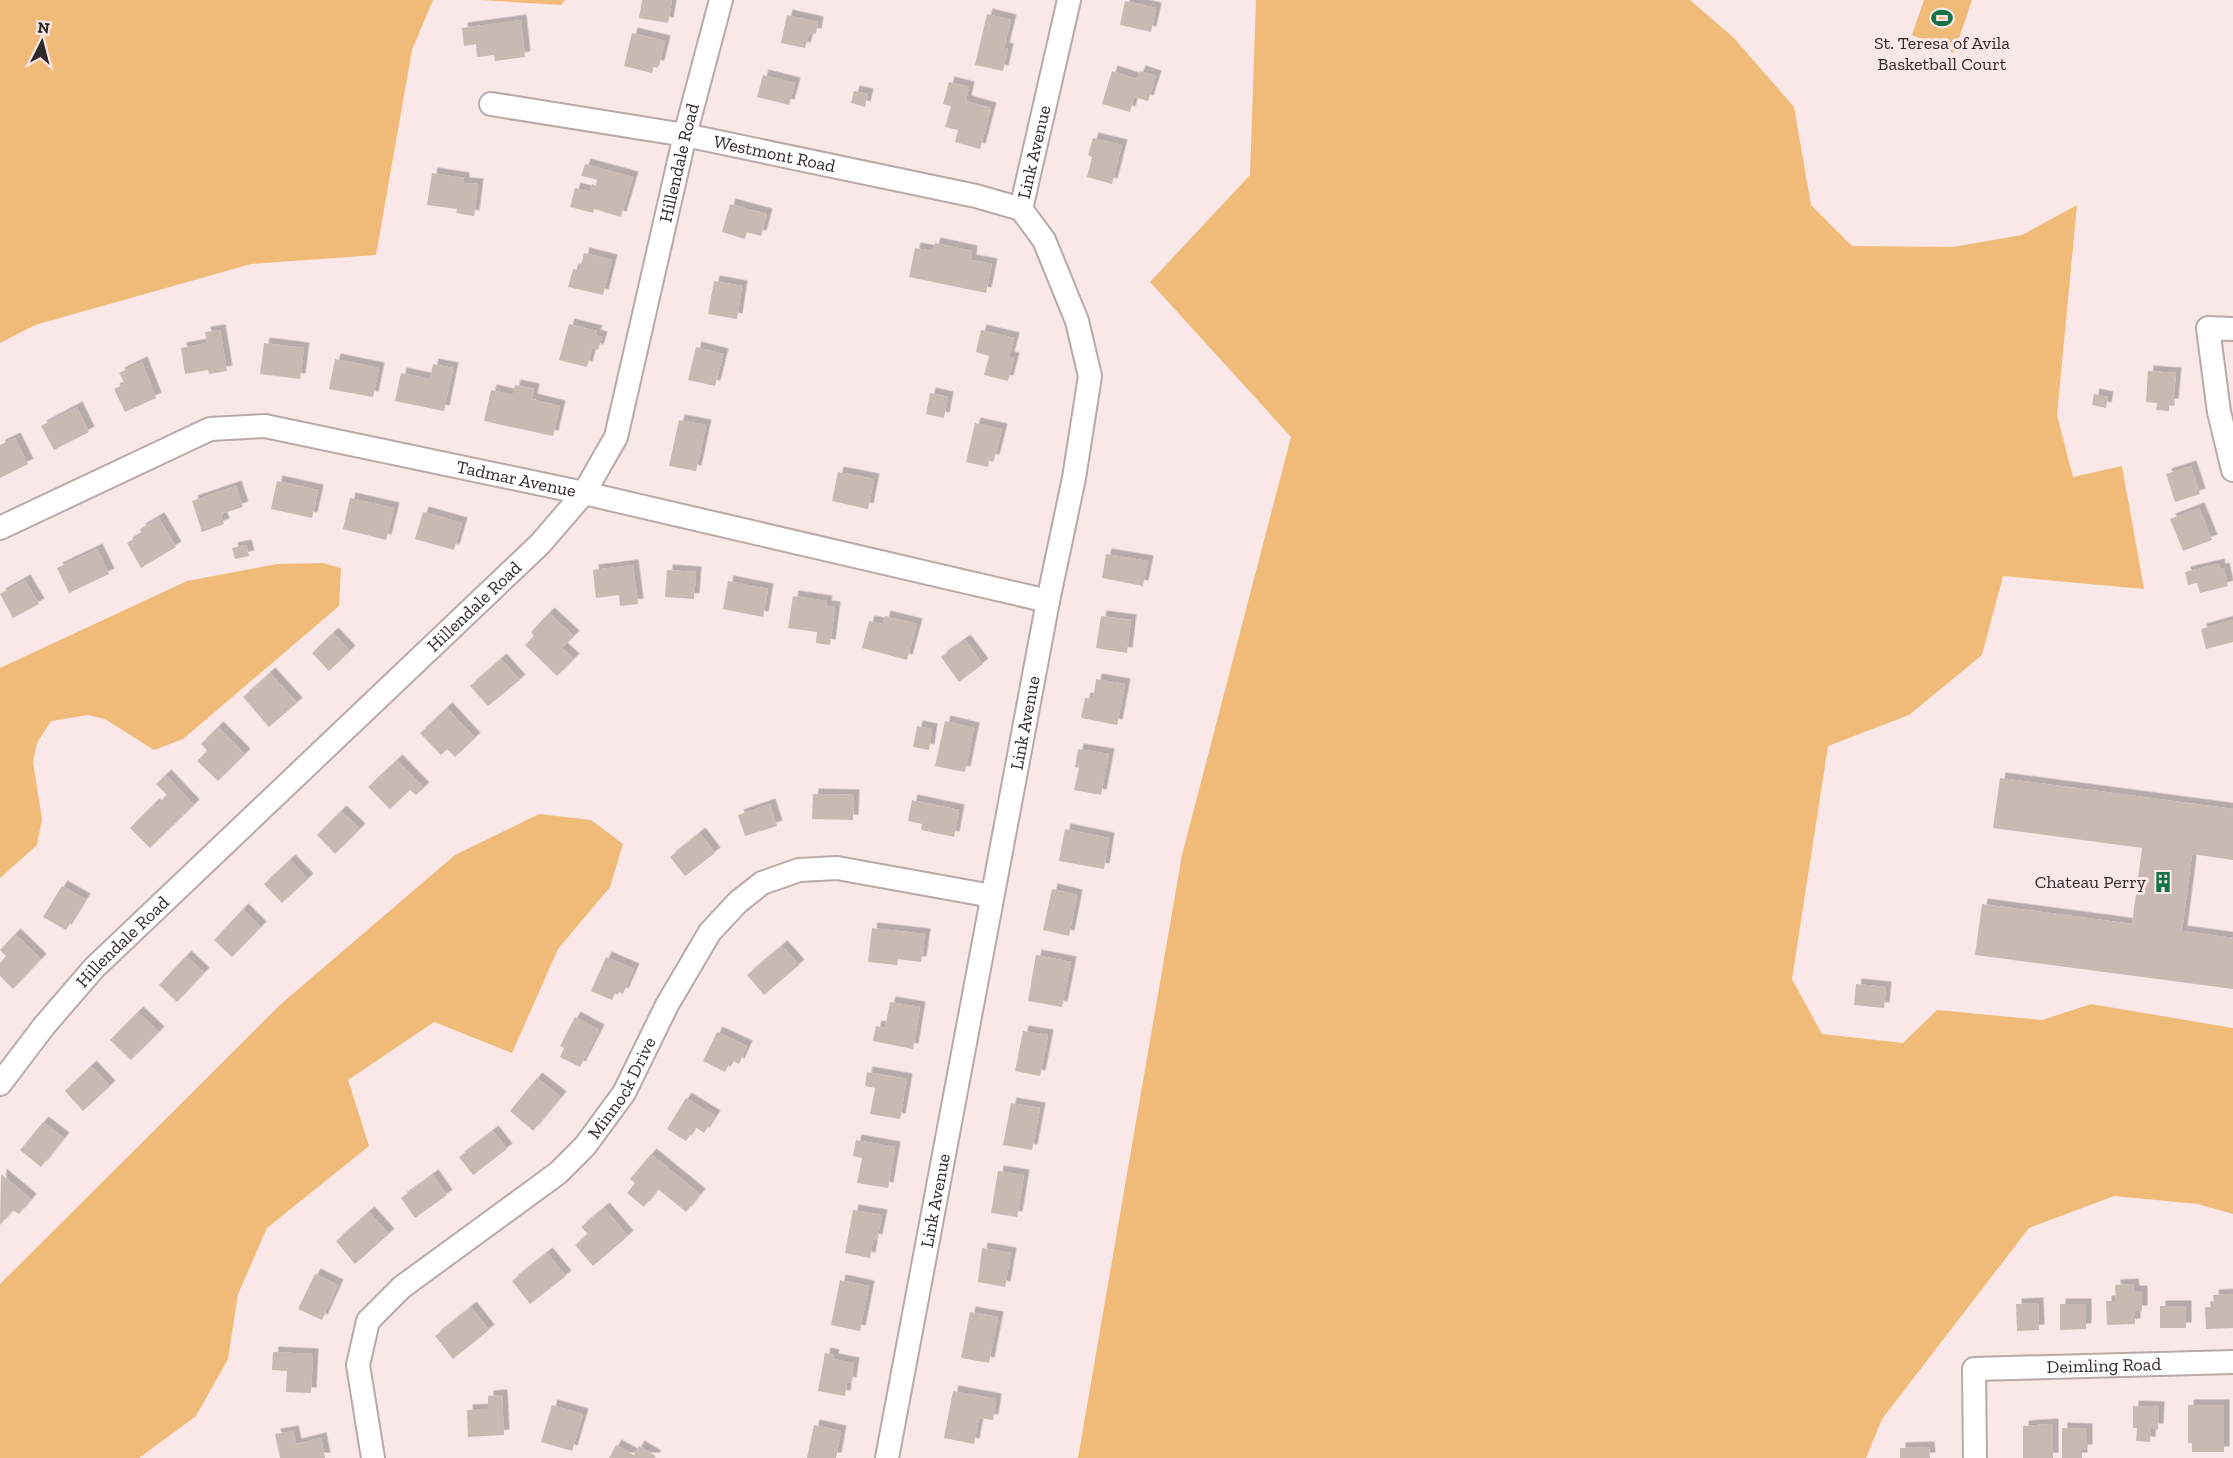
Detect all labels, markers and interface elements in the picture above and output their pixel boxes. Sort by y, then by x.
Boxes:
sports icon: St. Teresa of Avila Basketball Court [1930,6,1954,30]
north arrow [12,12,72,72]
text: N [36,17,51,38]
place label: St. Teresa of Avila Basketball Court [1874,32,2010,75]
street label: Hillendale Road [654,101,704,224]
street label: Link Avenue [1013,103,1055,201]
street label: Westmont Road [712,130,837,177]
street label: Tadmar Avenue [455,456,578,502]
street label: Hillendale Road [423,557,526,656]
street label: Link Avenue [1006,674,1045,772]
building icon: Chateau Perry [2151,870,2175,894]
place label: Chateau Perry [2035,871,2147,893]
street label: Hillendale Road [71,891,174,992]
street label: Minnock Drive [583,1033,661,1143]
street label: Link Avenue [916,1152,955,1249]
street label: Deimling Road [2046,1353,2162,1378]

